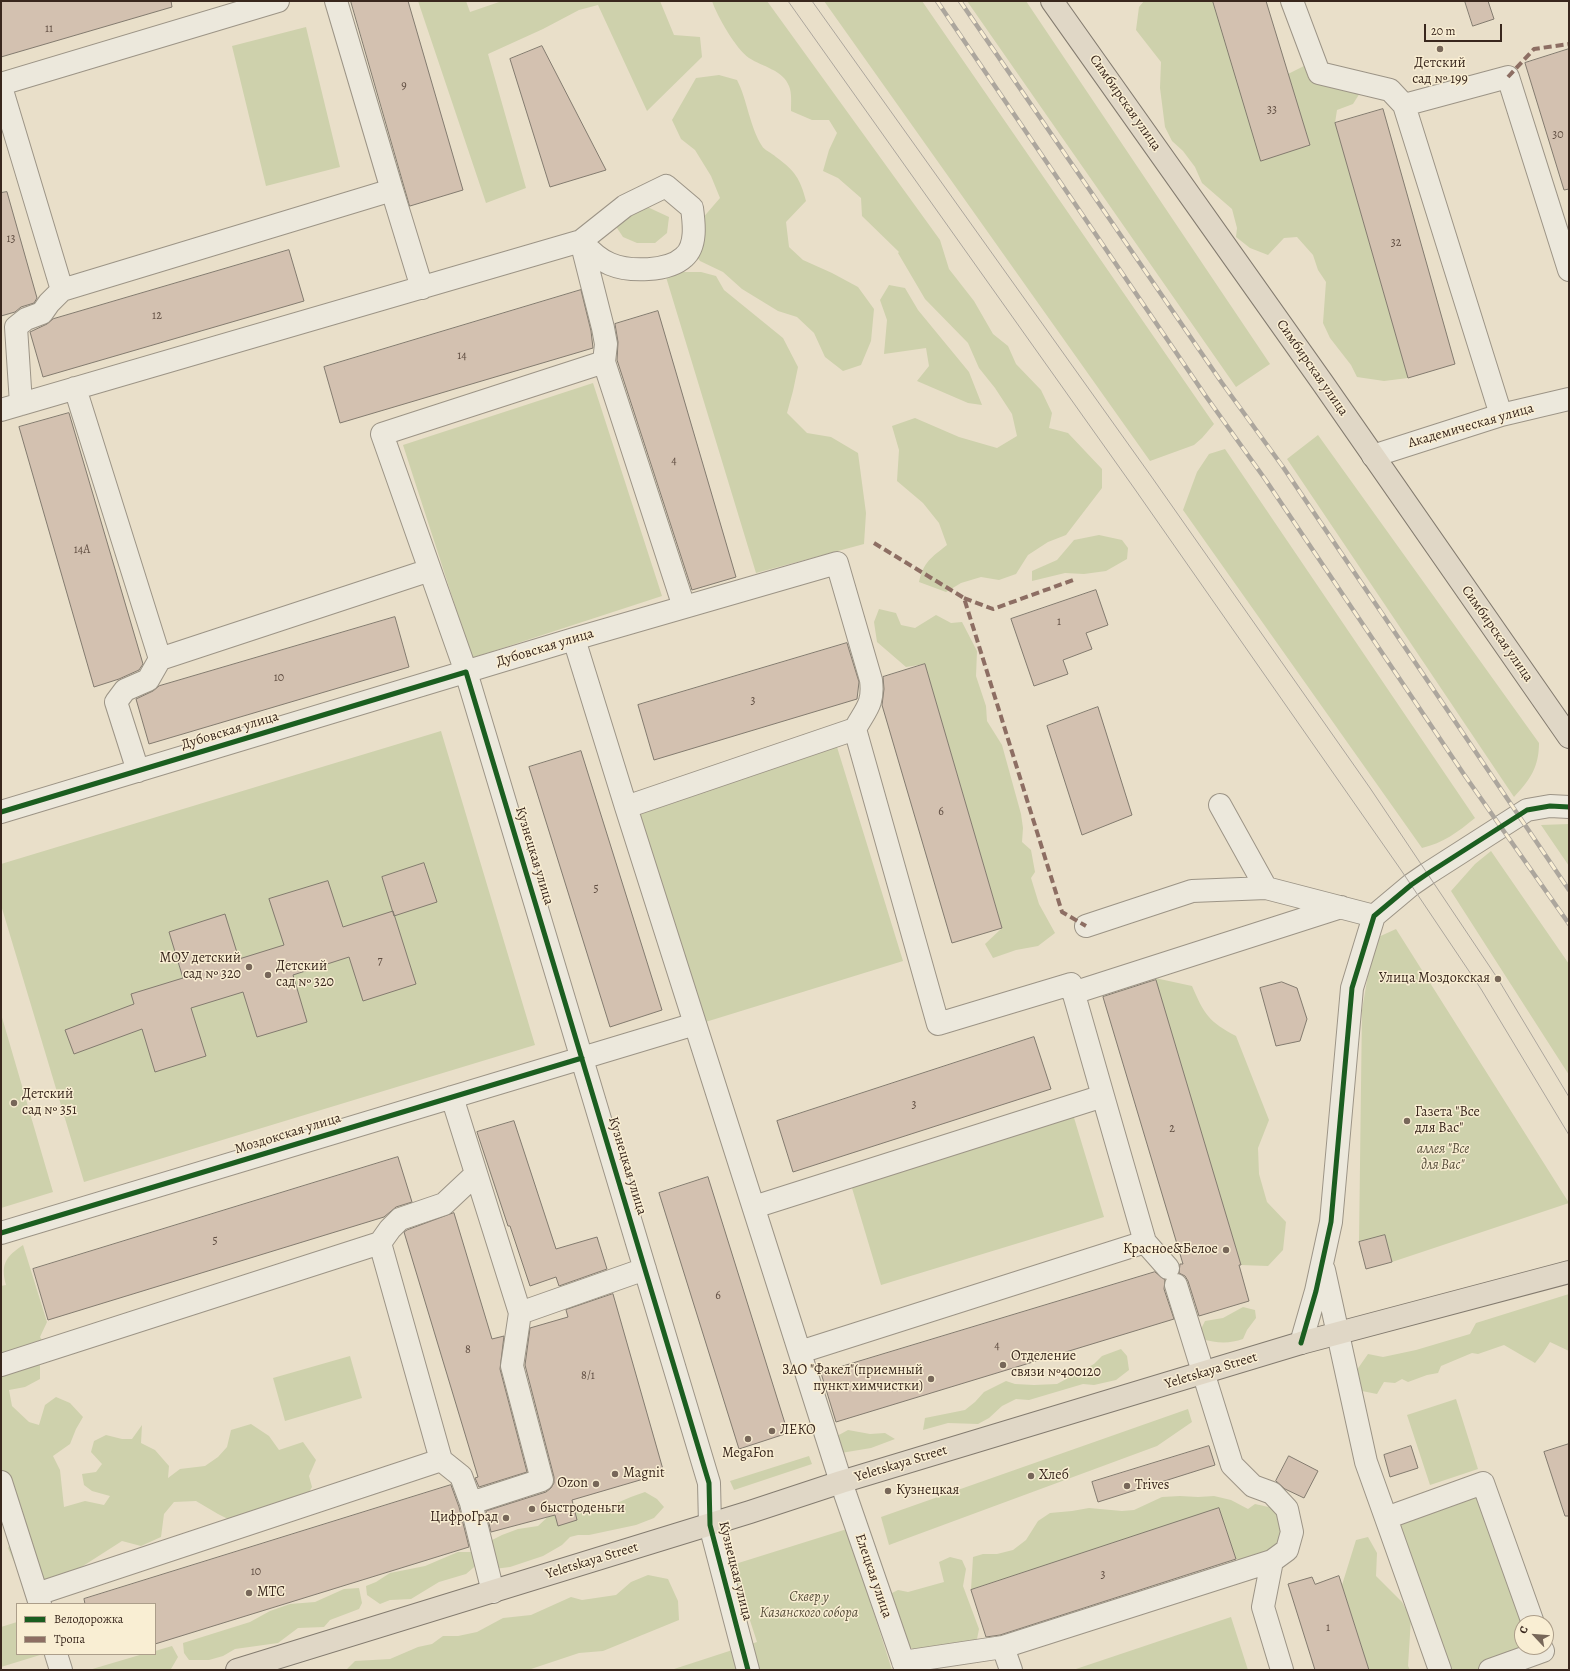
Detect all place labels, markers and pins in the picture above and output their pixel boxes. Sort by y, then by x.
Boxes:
marker: Детский сад № 199 [1435,44,1445,54]
place label: Детский сад № 199 [1412,56,1468,88]
place label: МОУ детский сад № 320 [160,951,241,984]
place label: Детский сад № 320 [276,959,334,992]
marker: МОУ детский сад № 320 [244,962,254,972]
marker: Детский сад № 320 [263,970,273,980]
place label: Улица Моздокская [1379,971,1490,987]
marker: Улица Моздокская [1493,974,1503,984]
place label: Детский сад № 351 [22,1087,77,1120]
marker: Детский сад № 351 [9,1098,19,1108]
place label: Газета "Все для Вас" [1415,1105,1480,1138]
marker: Газета "Все для Вас" [1402,1116,1412,1126]
place label: Красное&Белое [1123,1242,1218,1258]
marker: Красное&Белое [1221,1245,1231,1255]
place label: Отделение связи №400120 [1011,1349,1101,1382]
marker: Отделение связи №400120 [998,1360,1008,1370]
place label: ЗАО "Факел"(приемный пункт химчистки) [782,1363,923,1396]
marker: ЗАО "Факел"(приемный пункт химчистки) [926,1374,936,1384]
place label: ЛЕКО [780,1423,816,1439]
marker: ЛЕКО [767,1426,777,1436]
marker: MegaFon [743,1434,753,1444]
place label: MegaFon [722,1446,774,1462]
place label: Magnit [623,1466,664,1482]
place label: Хлеб [1039,1468,1069,1484]
marker: Magnit [610,1469,620,1479]
marker: Хлеб [1026,1471,1036,1481]
place label: Ozon [557,1476,588,1492]
place label: Trives [1135,1478,1169,1494]
marker: Ozon [591,1479,601,1489]
marker: Trives [1122,1481,1132,1491]
place label: Кузнецкая [896,1483,959,1499]
marker: Кузнецкая [883,1486,893,1496]
place label: быстроденьги [540,1501,625,1517]
marker: быстроденьги [527,1504,537,1514]
place label: ЦифроГрад [430,1510,498,1526]
marker: ЦифроГрад [501,1513,511,1523]
place label: МТС [257,1585,285,1601]
marker: МТС [244,1588,254,1598]

